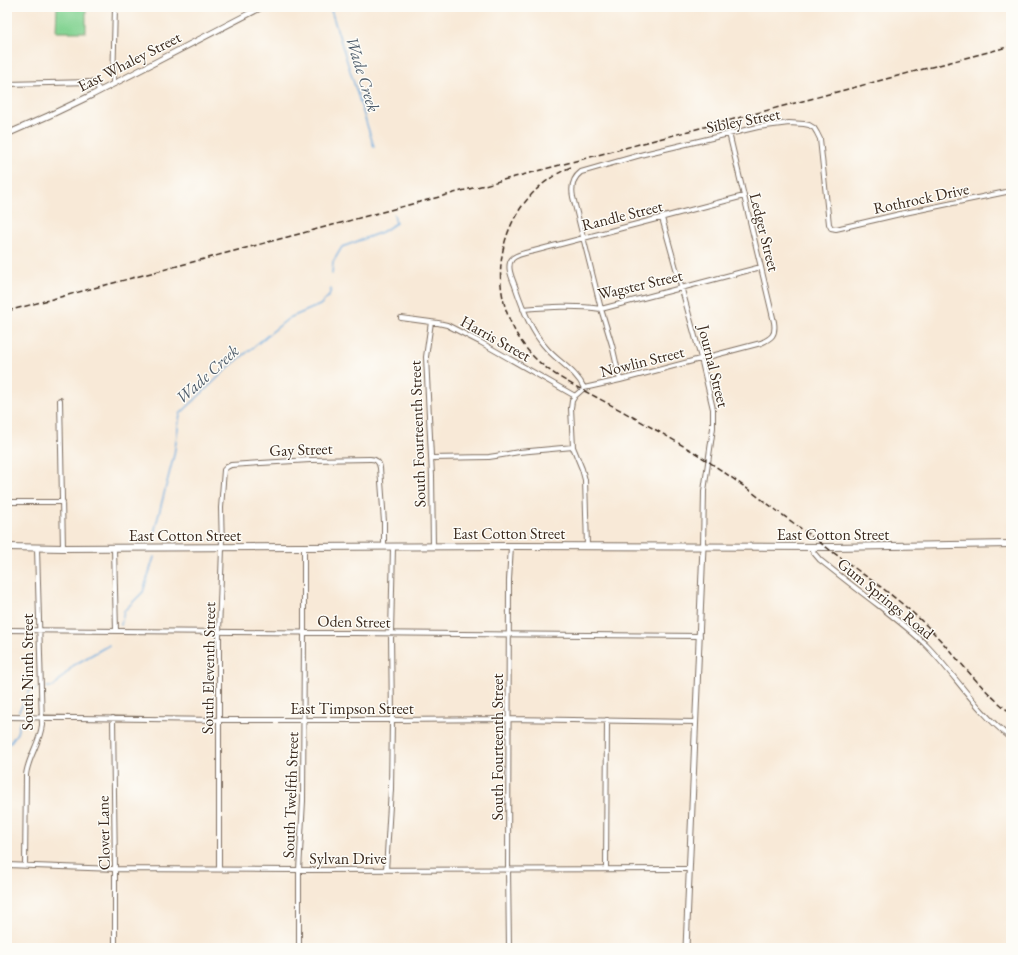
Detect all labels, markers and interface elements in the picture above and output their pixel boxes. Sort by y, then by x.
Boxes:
street label: East Whaley Street [74,26,184,96]
water label: Wade Creek [341,33,385,115]
street label: Sibley Street [704,103,782,138]
street label: Rothrock Drive [871,178,971,219]
street label: Ledger Street [745,191,784,274]
street label: Randle Street [579,195,665,236]
street label: Wagster Street [596,265,685,304]
street label: Harris Street [457,310,535,366]
street label: Journal Street [693,321,734,409]
water label: Wade Creek [171,340,244,408]
street label: Nowlin Street [598,341,686,382]
street label: South Fourteenth Street [404,360,431,508]
street label: Gay Street [269,438,333,461]
street label: East Cotton Street [453,523,565,544]
street label: East Cotton Street [777,524,889,545]
street label: East Cotton Street [129,525,241,546]
street label: Gum Springs Road [833,553,939,644]
street label: South Eleventh Street [197,602,220,734]
street label: Oden Street [317,610,391,633]
street label: South Ninth Street [17,614,38,730]
street label: South Fourteenth Street [487,673,508,821]
street label: East Timpson Street [290,698,414,719]
street label: South Twelfth Street [278,731,303,859]
street label: Clover Lane [92,795,115,871]
street label: Sylvan Drive [309,848,387,869]

